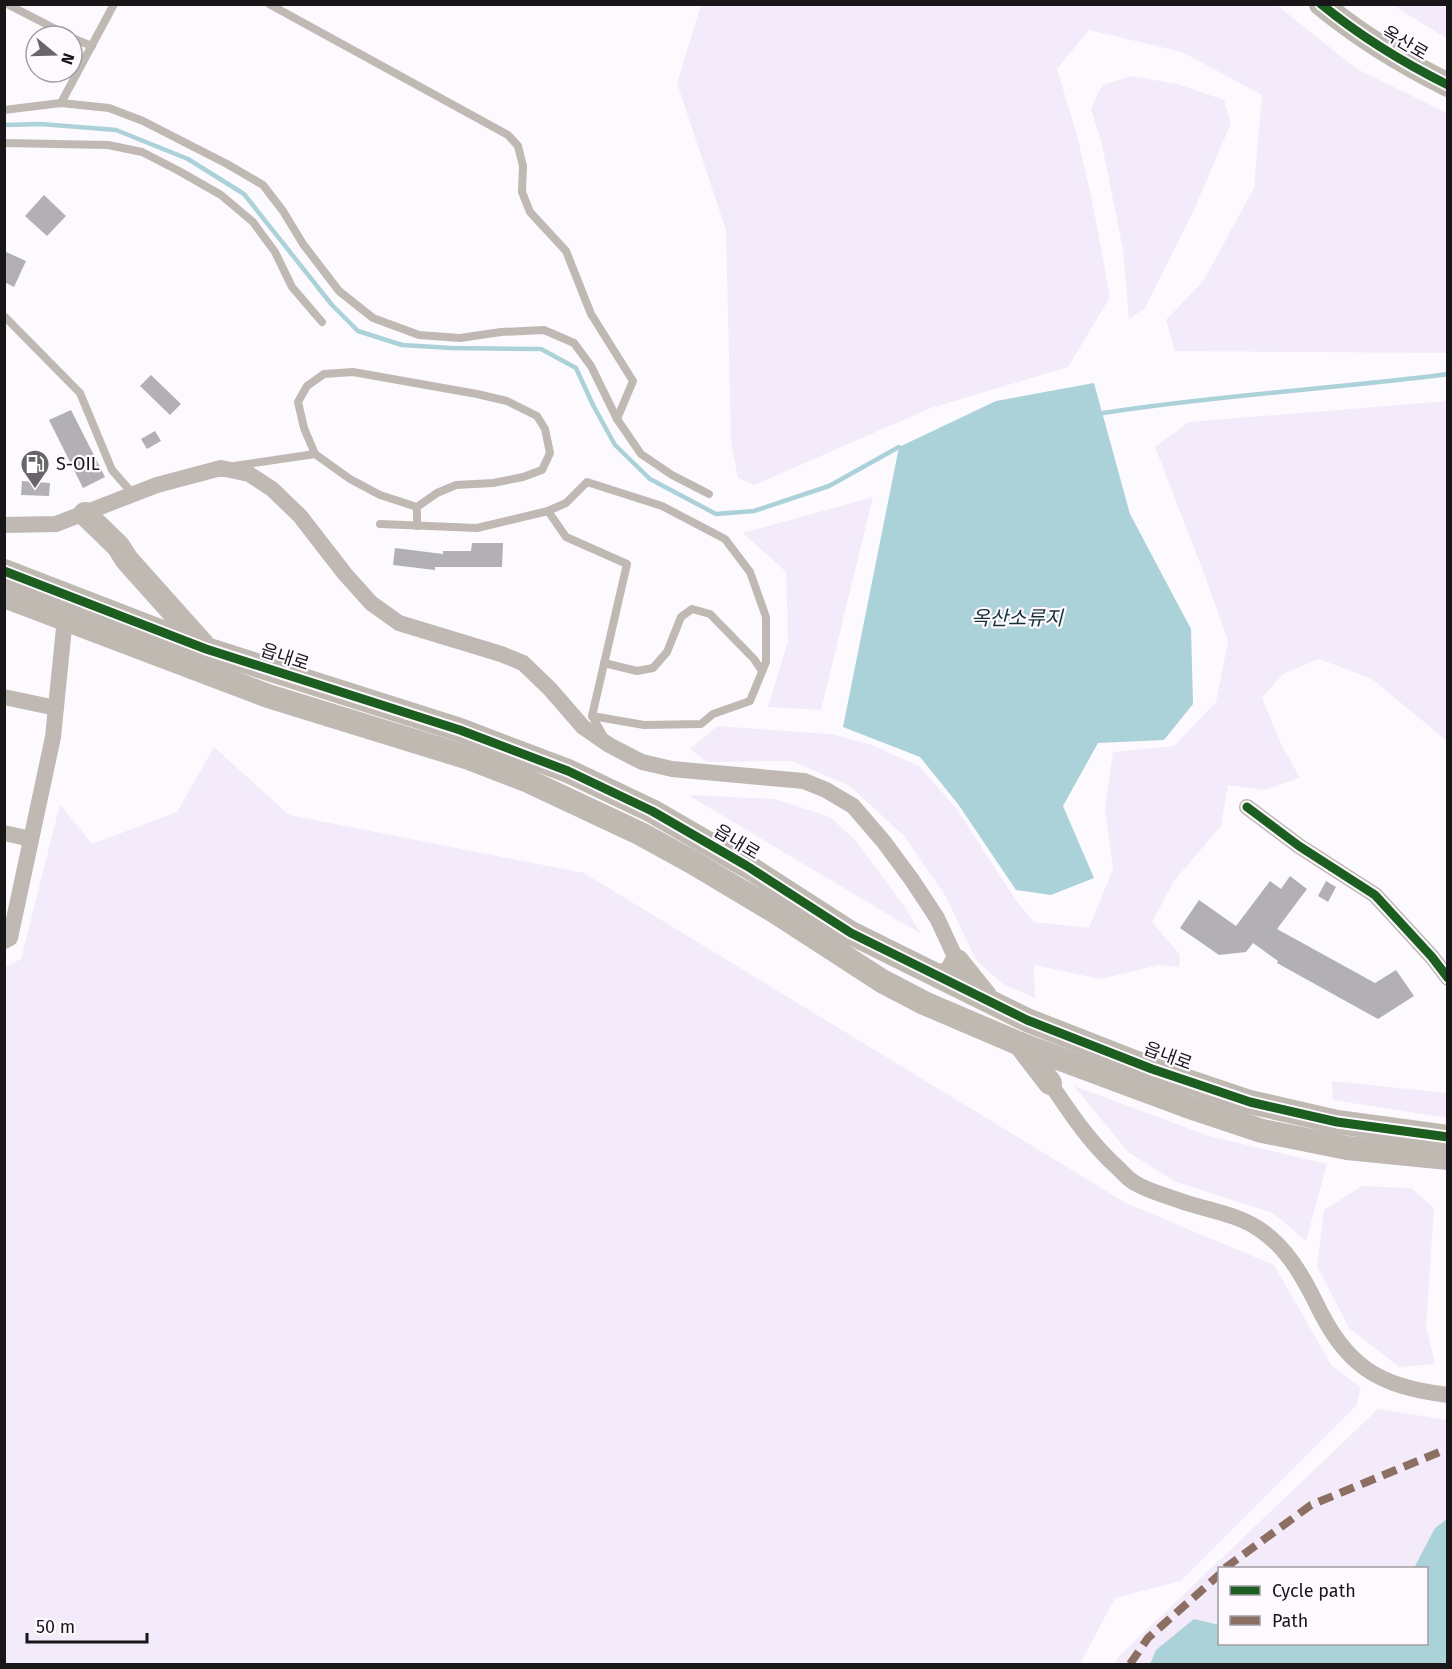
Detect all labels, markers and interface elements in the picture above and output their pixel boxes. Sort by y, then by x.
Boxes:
street label: 옥산로 [1378,21,1432,65]
north arrow [24,24,84,84]
text: N [57,51,78,67]
fuel station icon: S-OIL [19,448,51,490]
place label: S-OIL [56,453,100,475]
water label: 옥산소류지 [971,606,1065,630]
street label: 읍내로 [258,639,312,675]
street label: 읍내로 [710,820,764,864]
street label: 읍내로 [1141,1037,1195,1075]
legend [1218,1567,1428,1645]
text: Cycle path [1272,1580,1356,1602]
scale bar [27,1606,147,1644]
text: Path [1272,1610,1308,1632]
text: 50 m [36,1616,75,1638]

